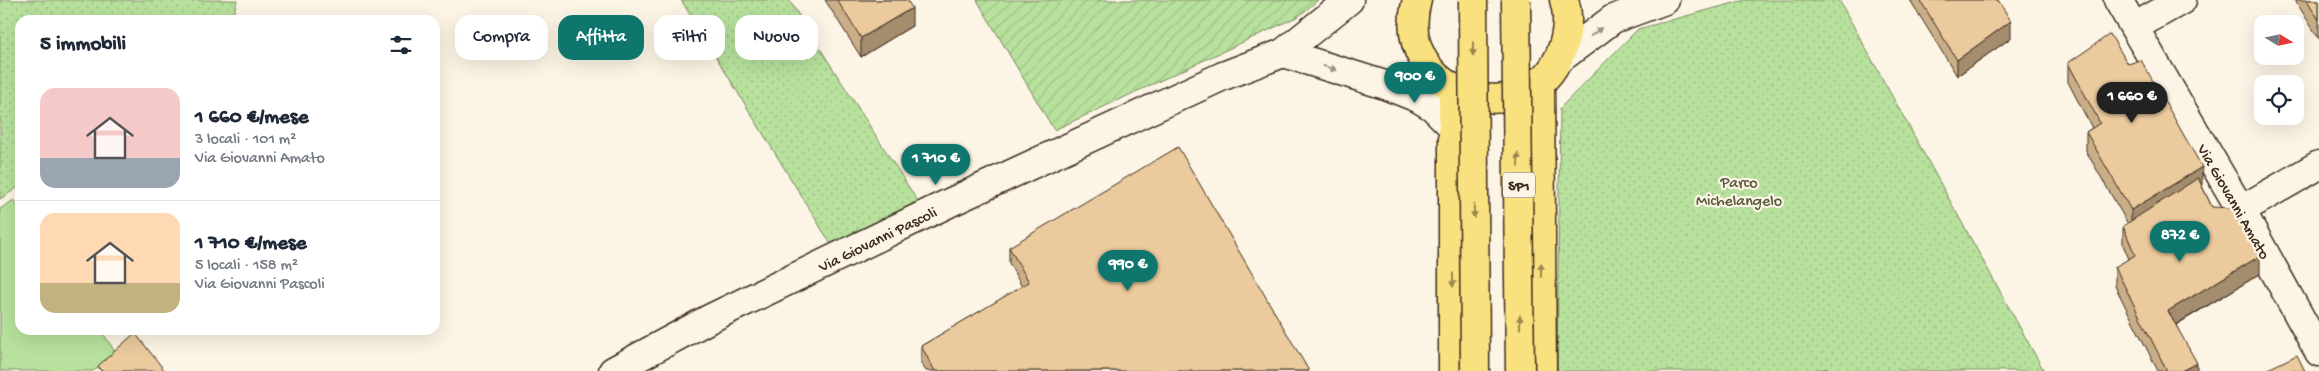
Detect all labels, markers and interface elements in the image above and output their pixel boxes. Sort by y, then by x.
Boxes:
chip: Compra [455,15,548,60]
chip: Affitta [558,15,644,60]
chip: Filtri [654,15,725,60]
chip: Nuovo [735,15,818,60]
north arrow [2254,15,2304,65]
map controls [2254,15,2304,125]
one-way arrow [1589,26,1602,37]
icon: filters [387,31,415,59]
text: 5 immobili [40,33,126,58]
one-way arrow [1469,41,1477,57]
pin: 900 € [1380,62,1450,104]
one-way arrow [1322,64,1337,72]
text: 900 € [1395,68,1435,87]
button: locate [2254,75,2304,125]
pin: 1 660 € [2086,82,2178,124]
text: 1 660 € [2108,88,2156,107]
text: 1 660 €/mese [195,106,309,131]
icon: home [80,108,140,168]
text: 3 locali · 101 m² [195,131,296,150]
street label: Via Giovanni Amato [2191,141,2273,264]
pin: 1 710 € [890,144,982,186]
text: Via Giovanni Amato [195,150,325,169]
text: 1 710 € [912,150,960,169]
one-way arrow [1514,152,1522,168]
road number: SP1 [1503,172,1535,198]
park label: Parco Michelangelo [1696,175,1782,212]
one-way arrow [1470,203,1478,219]
street label: Via Giovanni Pascoli [815,204,941,279]
pin: 872 € [2145,220,2215,263]
text: 872 € [2161,227,2199,246]
text: 1 710 €/mese [195,232,307,257]
icon: home [80,233,140,293]
pin: 990 € [1093,250,1163,292]
text: 990 € [1109,256,1147,275]
text: 5 locali · 158 m² [195,257,298,276]
one-way arrow [1537,262,1545,278]
one-way arrow [1449,272,1457,288]
text: Via Giovanni Pascoli [195,276,325,295]
one-way arrow [1516,314,1524,330]

